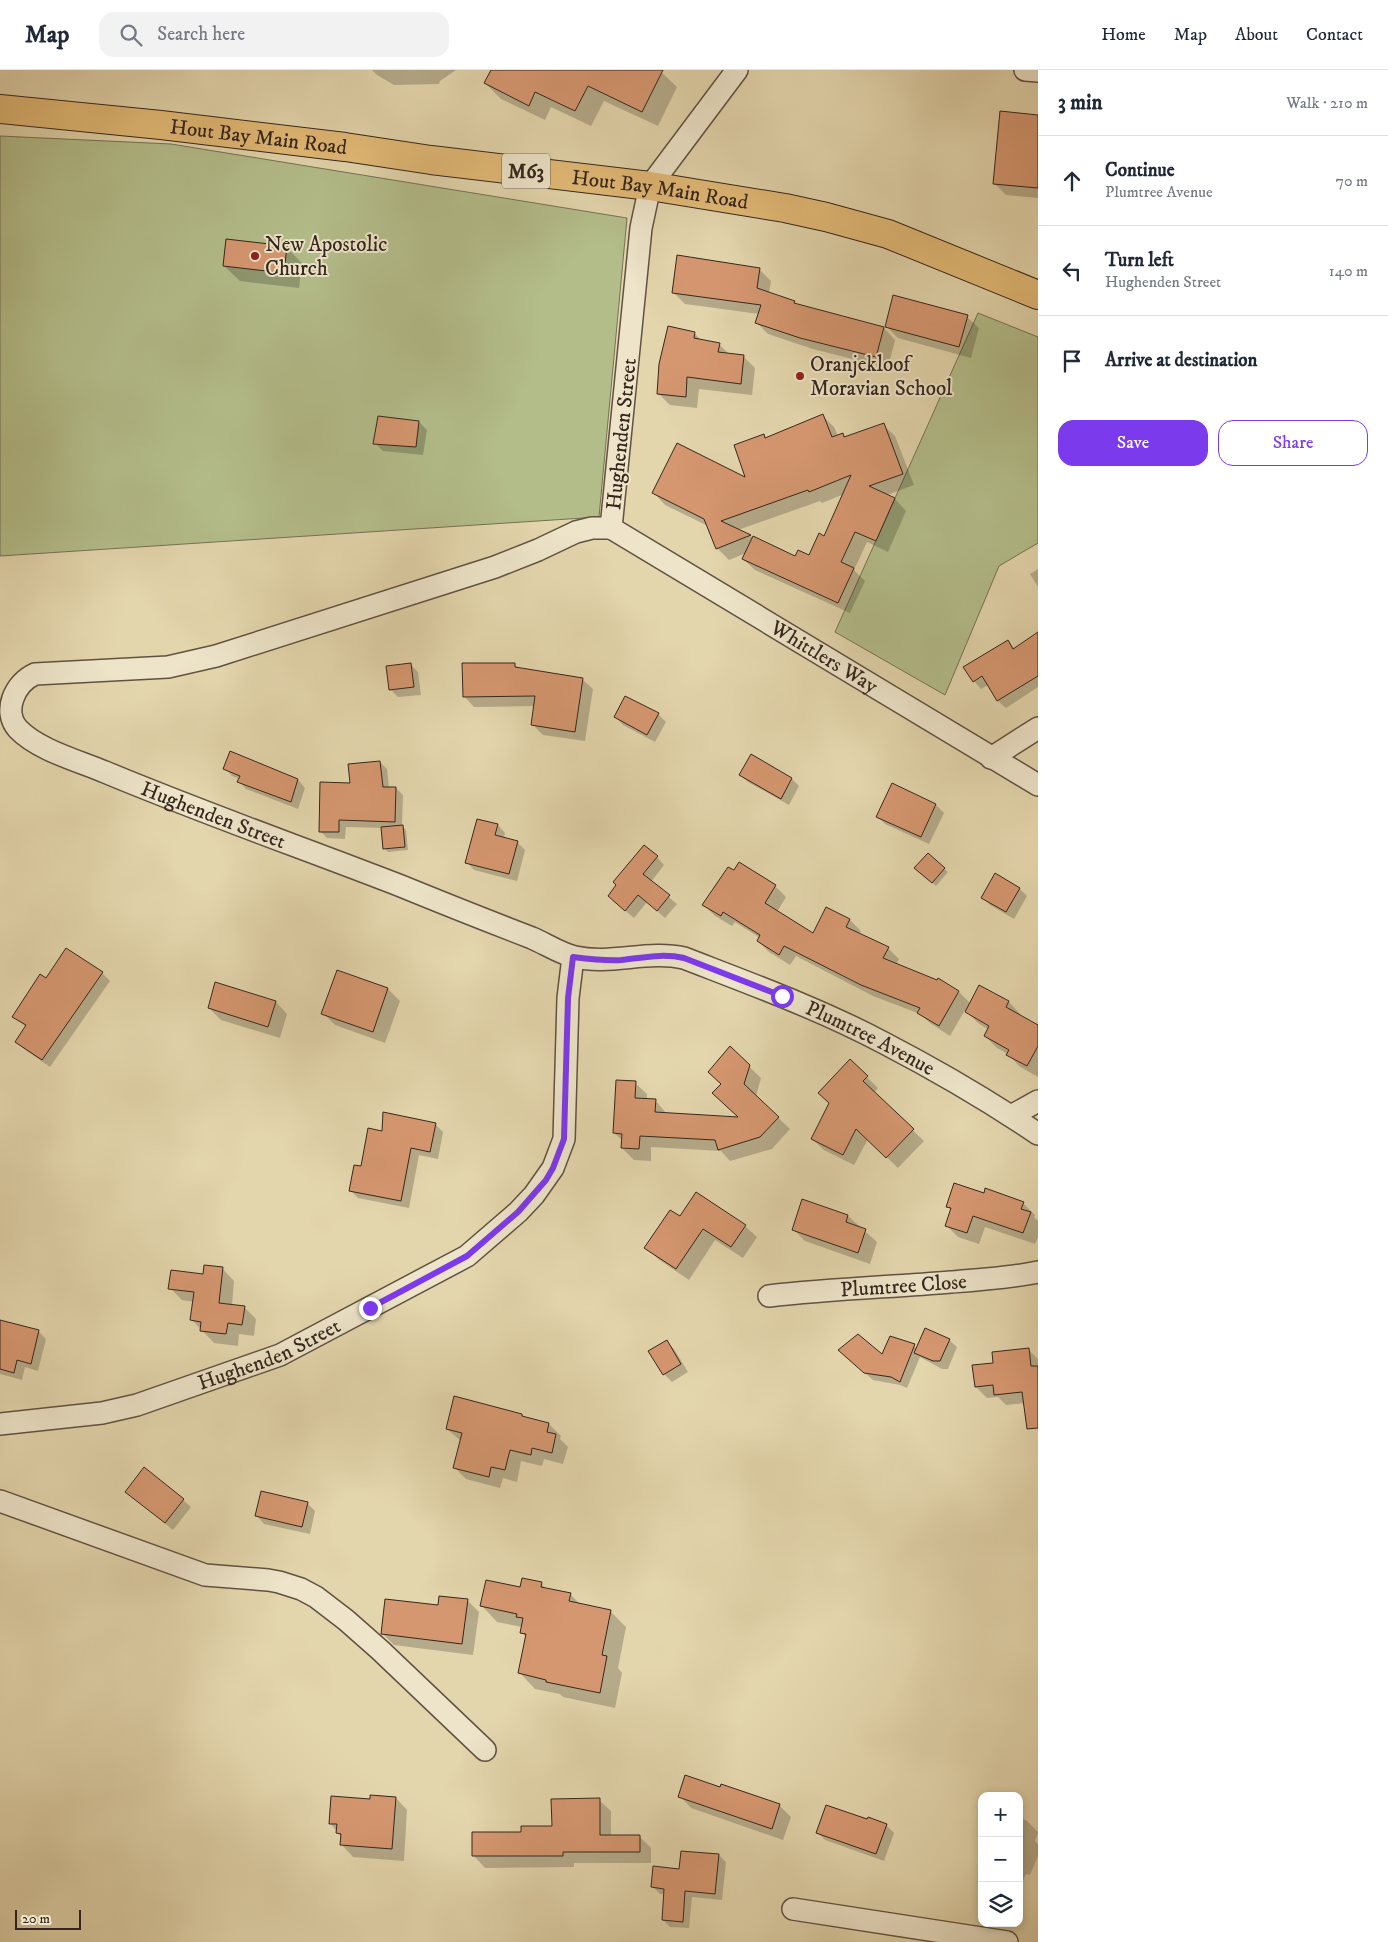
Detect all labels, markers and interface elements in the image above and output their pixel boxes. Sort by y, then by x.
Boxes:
search box [99,12,449,57]
text: Map [25,20,69,50]
icon: search [117,21,145,49]
text: Search here [157,23,245,46]
text: Home [1101,24,1146,46]
text: Map [1174,24,1207,46]
text: About [1235,24,1278,46]
text: Contact [1306,24,1363,46]
text: 3 min [1058,90,1103,116]
text: Walk · 210 m [1286,93,1368,113]
street label: Hout Bay Main Road [168,114,349,161]
road number: M63 [502,154,550,188]
text: Continue [1105,159,1175,182]
street label: Hout Bay Main Road [570,165,751,216]
icon: ahead [1058,167,1086,195]
text: 70 m [1336,171,1368,191]
text: Plumtree Avenue [1105,182,1213,202]
place label: New Apostolic Church [265,232,387,282]
text: Turn left [1105,249,1174,272]
marker: New Apostolic Church [249,250,261,262]
icon: left [1058,257,1086,285]
text: 140 m [1329,261,1368,281]
text: Hughenden Street [1105,272,1221,292]
icon: arrive [1058,347,1086,375]
text: Arrive at destination [1105,349,1257,372]
place label: Oranjekloof Moravian School [810,352,953,402]
street label: Hughenden Street [601,357,643,511]
marker: Oranjekloof Moravian School [794,370,806,382]
button: Save [1058,420,1208,466]
button: Share [1218,420,1368,466]
street label: Whittlers Way [765,614,883,700]
street label: Hughenden Street [137,776,289,855]
route start [771,985,794,1008]
street label: Plumtree Avenue [801,996,939,1082]
street label: Plumtree Close [840,1269,968,1304]
route end [359,1297,382,1320]
street label: Hughenden Street [195,1313,345,1397]
map controls [978,1792,1023,1927]
button: + [978,1792,1023,1837]
button: − [978,1837,1023,1882]
button: layers [978,1882,1023,1927]
scale bar [15,1907,81,1930]
text: 20 m [22,1910,50,1928]

